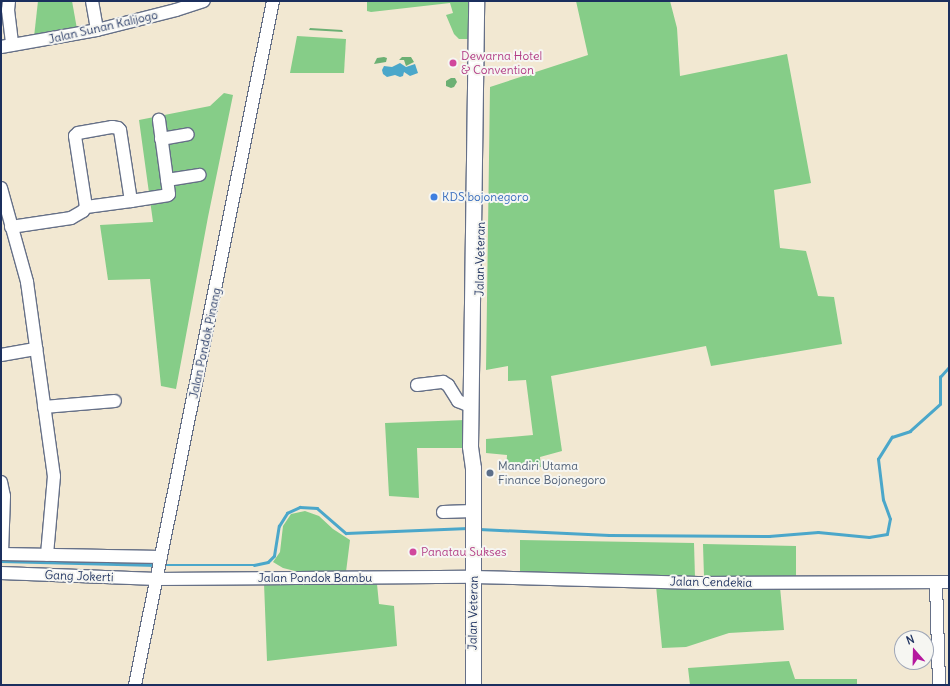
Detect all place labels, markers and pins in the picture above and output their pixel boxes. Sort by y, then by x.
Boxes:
place label: Dewarna Hotel & Convention [461,49,542,77]
marker: Dewarna Hotel & Convention [448,58,458,68]
place label: KDS bojonegoro [442,190,529,204]
marker: KDS bojonegoro [429,192,439,202]
place label: Mandiri Utama Finance Bojonegoro [498,459,606,487]
marker: Mandiri Utama Finance Bojonegoro [485,468,495,478]
place label: Panatau Sukses [421,545,506,559]
marker: Panatau Sukses [408,547,418,557]

